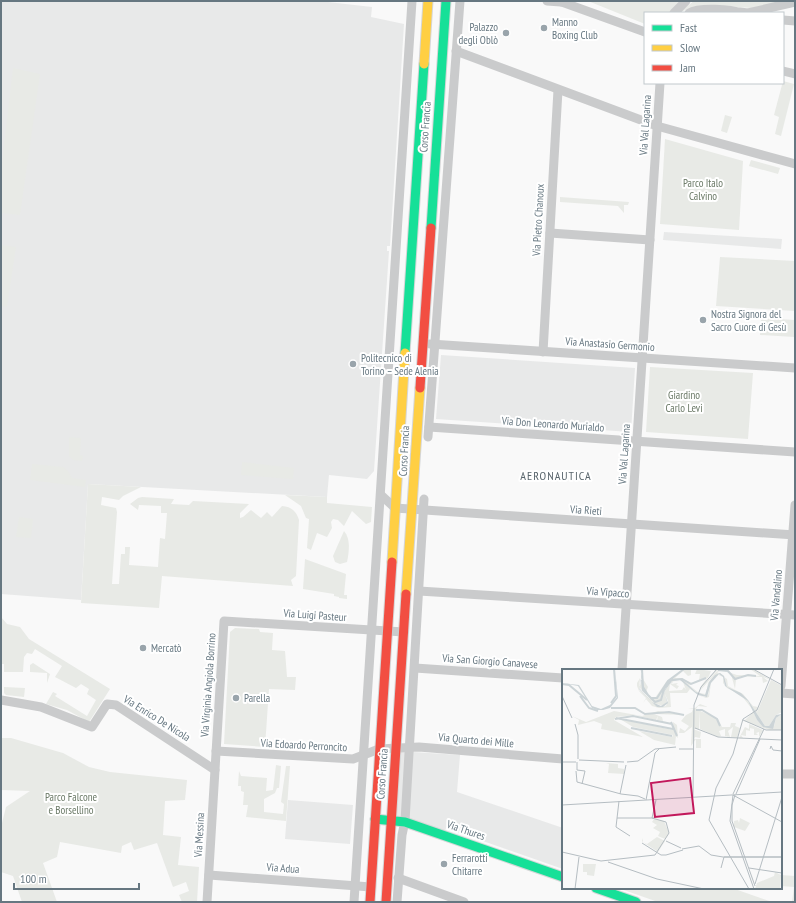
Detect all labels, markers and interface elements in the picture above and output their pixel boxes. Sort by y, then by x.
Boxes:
legend [644,12,784,84]
place label: Manno Boxing Club [552,15,598,42]
place label: Palazzo degli Oblò [459,20,498,47]
text: Fast [680,20,698,35]
marker: Manno Boxing Club [539,23,549,33]
marker: Palazzo degli Oblò [501,28,511,38]
text: Slow [680,40,701,55]
text: Jam [679,60,696,75]
street label: Via Val Lagarina [636,94,654,157]
street label: Corso Francia [416,101,434,153]
park label: Parco Italo Calvino [683,176,723,203]
street label: Via Pietro Chanoux [529,183,547,258]
place label: Nostra Signora del Sacro Cuore di Gesù [711,307,787,334]
marker: Nostra Signora del Sacro Cuore di Gesù [698,315,708,325]
street label: Via Anastasio Germonio [564,334,655,354]
place label: Politecnico di Torino – Sede Alenia [361,351,439,378]
marker: Politecnico di Torino – Sede Alenia [348,359,358,369]
park label: Giardino Carlo Levi [665,388,703,415]
street label: Via Don Leonardo Murialdo [500,413,605,435]
street label: Via Val Lagarina [615,423,633,486]
street label: Corso Francia [396,425,412,477]
district label: AERONAUTICA [520,468,592,483]
street label: Via Rieti [569,502,602,518]
street label: Via Vandalino [767,568,785,622]
street label: Via Vipacco [585,583,630,600]
street label: Via Luigi Pasteur [282,606,347,624]
street label: Via Virginia Angiola Borrino [197,632,219,739]
place label: Mercatò [151,641,182,655]
marker: Mercatò [138,643,148,653]
street label: Via San Giorgio Canavese [441,651,539,671]
inset map [562,669,782,889]
street label: Via Enrico De Nicola [120,691,193,744]
place label: Parella [244,691,270,705]
marker: Parella [231,693,241,703]
street label: Via Quarto dei Mille [437,730,515,750]
street label: Via Edoardo Perroncito [259,736,348,754]
street label: Corso Francia [373,748,391,800]
park label: Parco Falcone e Borsellino [45,790,98,817]
street label: Via Messina [191,812,207,859]
street label: Via Thures [444,817,487,843]
place label: Ferrarotti Chitarre [452,851,488,878]
marker: Ferrarotti Chitarre [439,859,449,869]
street label: Via Adua [265,860,300,876]
scale bar [14,865,139,891]
text: 100 m [20,871,47,886]

